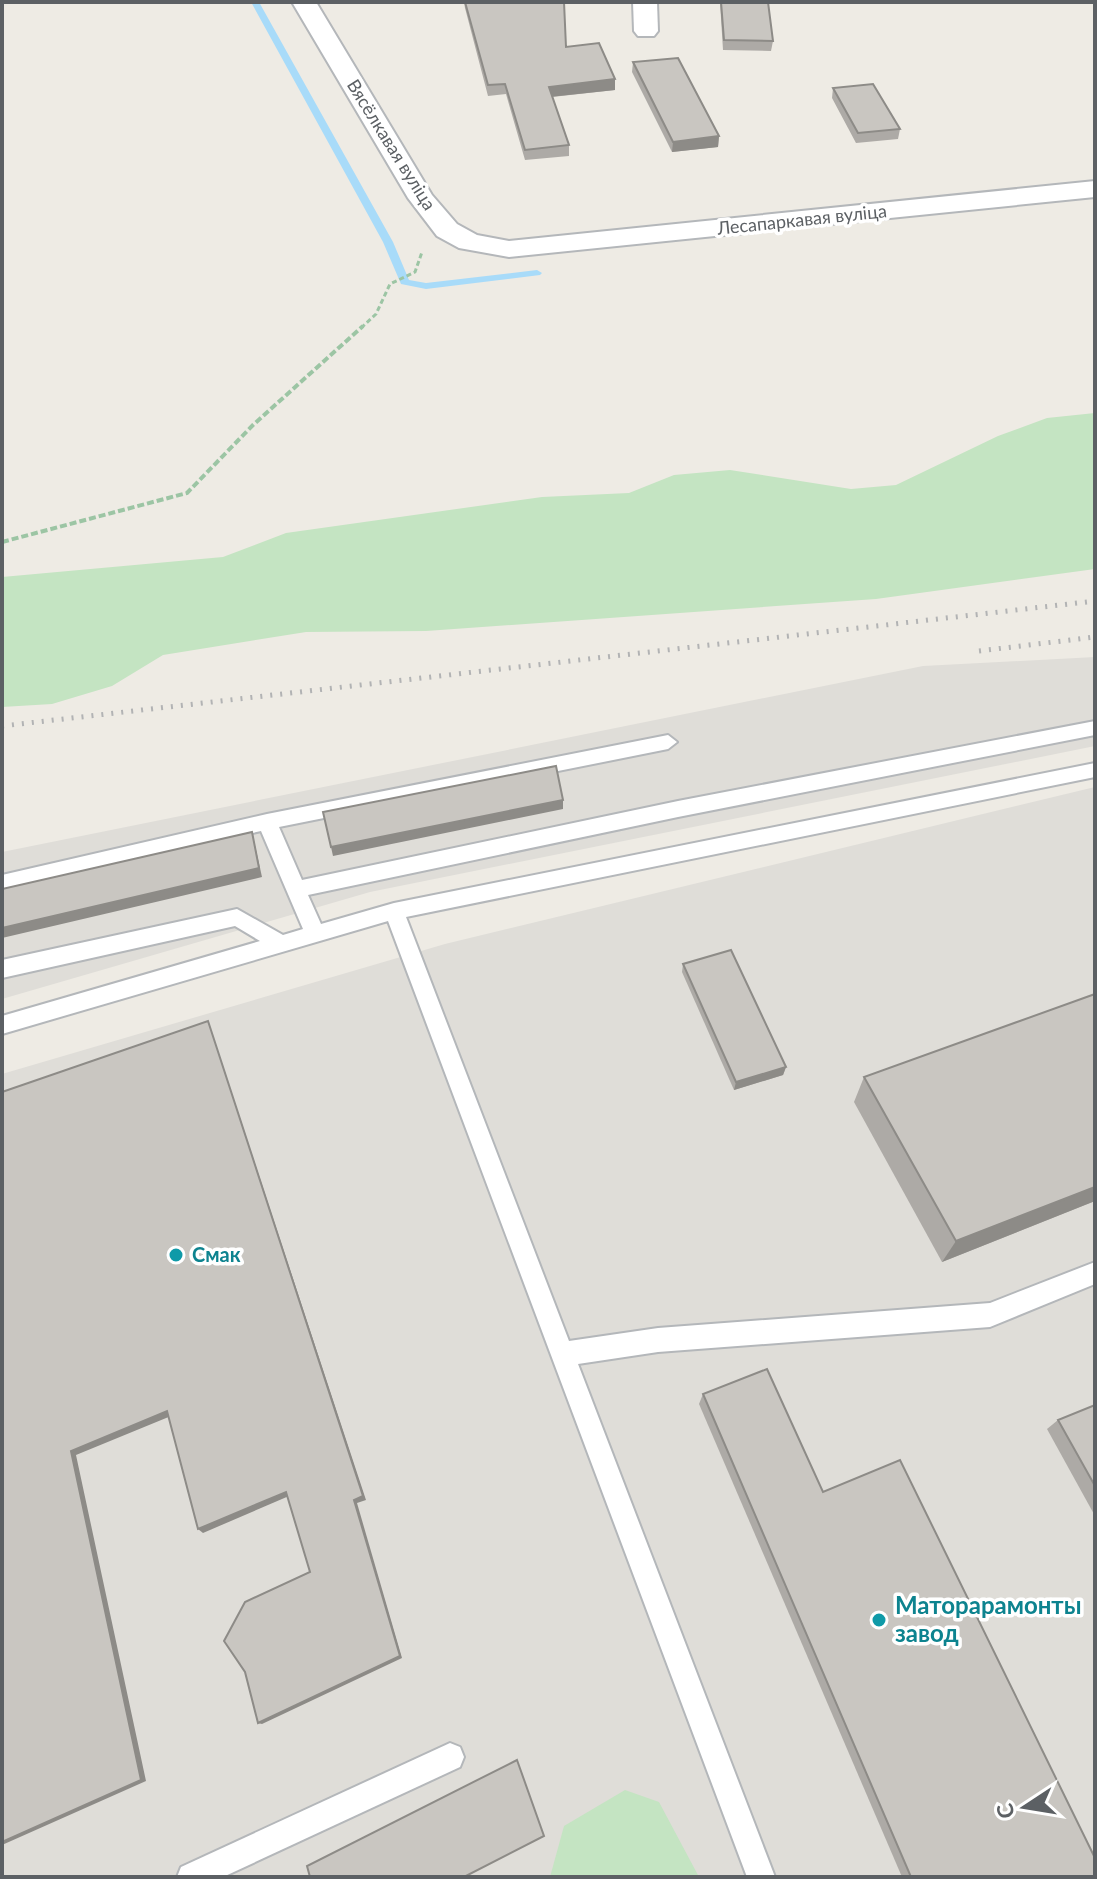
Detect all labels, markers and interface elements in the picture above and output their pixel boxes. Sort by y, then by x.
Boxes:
street label: Вясёлкавая вуліца [343,75,441,214]
street label: Лесапаркавая вуліца [715,199,888,239]
place label: Смак [192,1242,241,1266]
marker: Смак [167,1246,185,1264]
place label: Маторарамонты завод [895,1590,1081,1647]
marker: Маторарамонты завод [870,1611,888,1629]
north arrow [985,1767,1065,1847]
text: С [990,1801,1020,1821]

